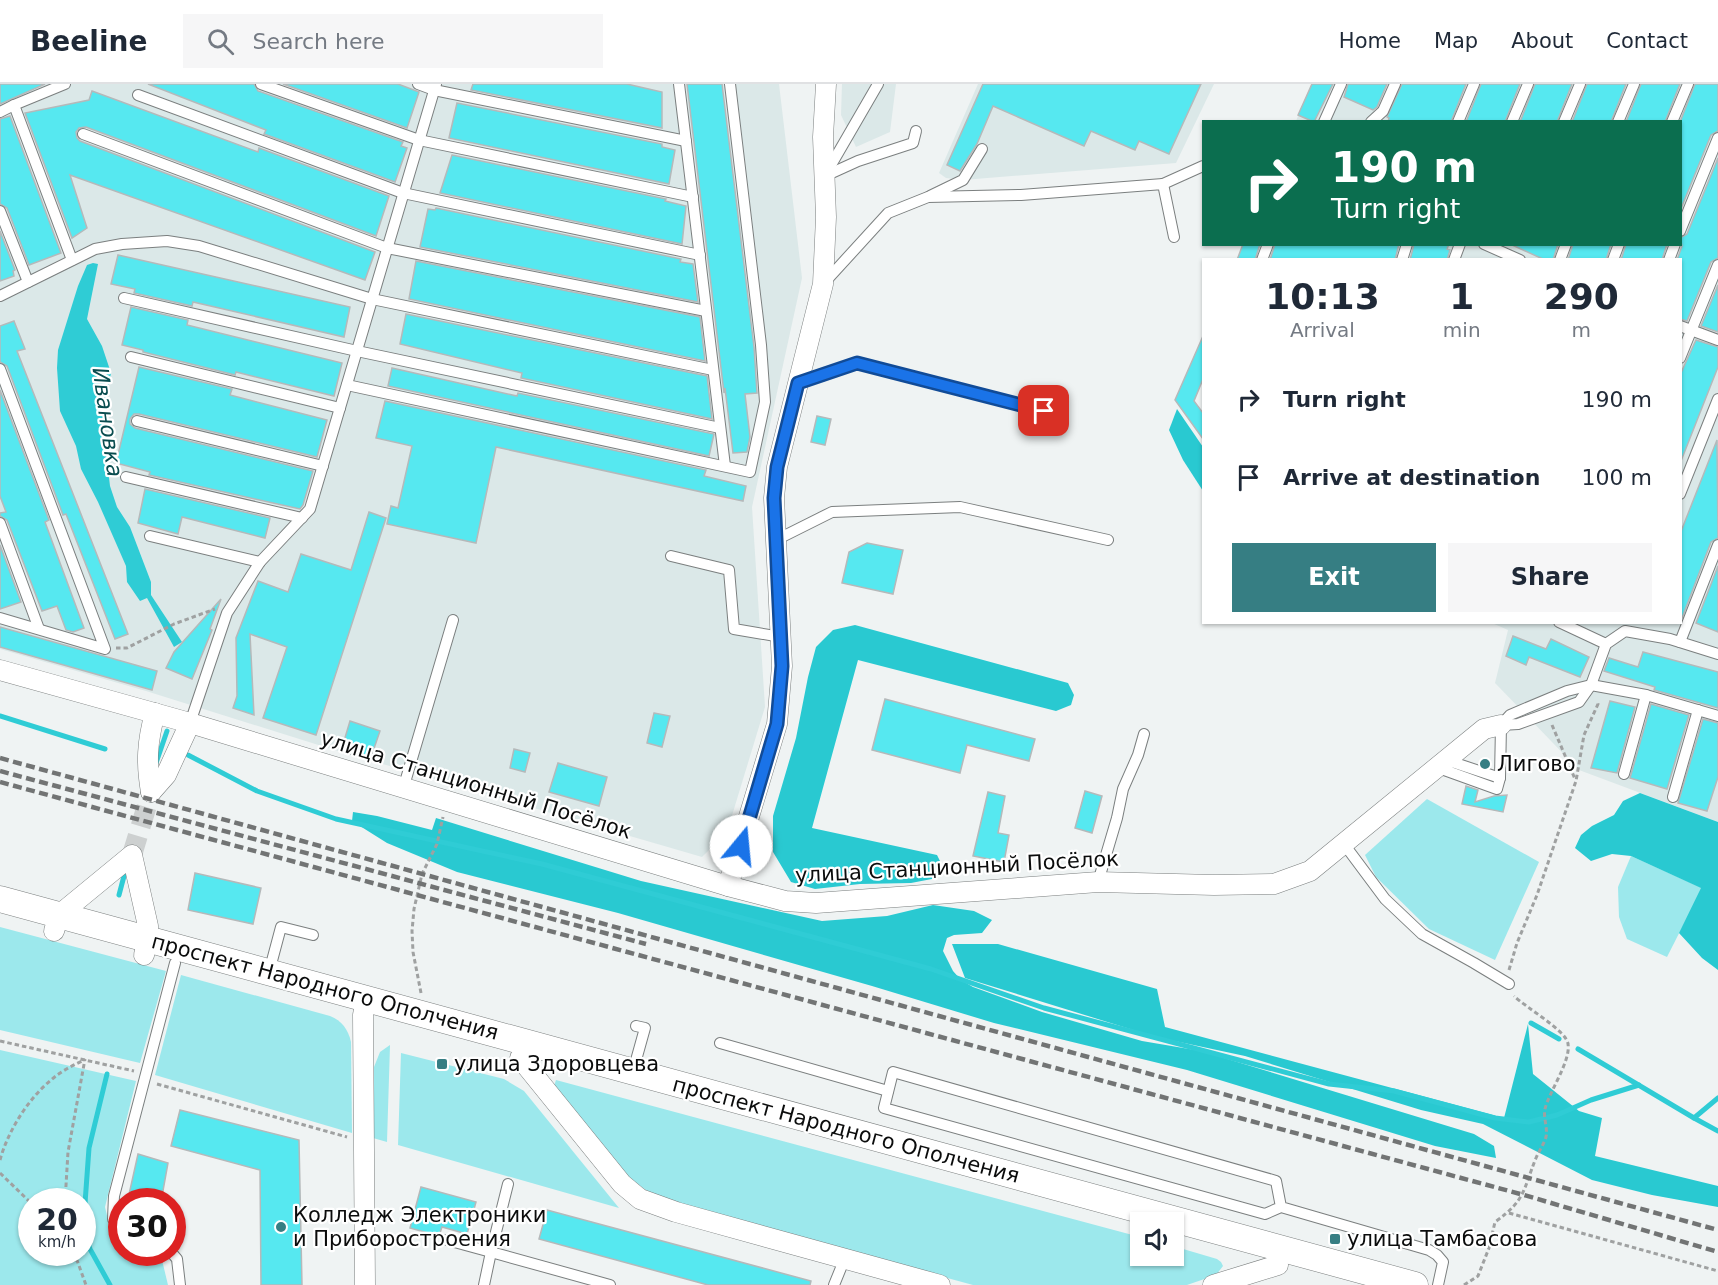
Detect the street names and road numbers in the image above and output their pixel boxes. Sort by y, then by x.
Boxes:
street label: улица Станционный Посёлок [318,726,634,844]
street label: улица Станционный Посёлок [795,847,1119,887]
street label: проспект Народного Ополчения [149,929,501,1045]
street label: проспект Народного Ополчения [670,1072,1022,1188]

